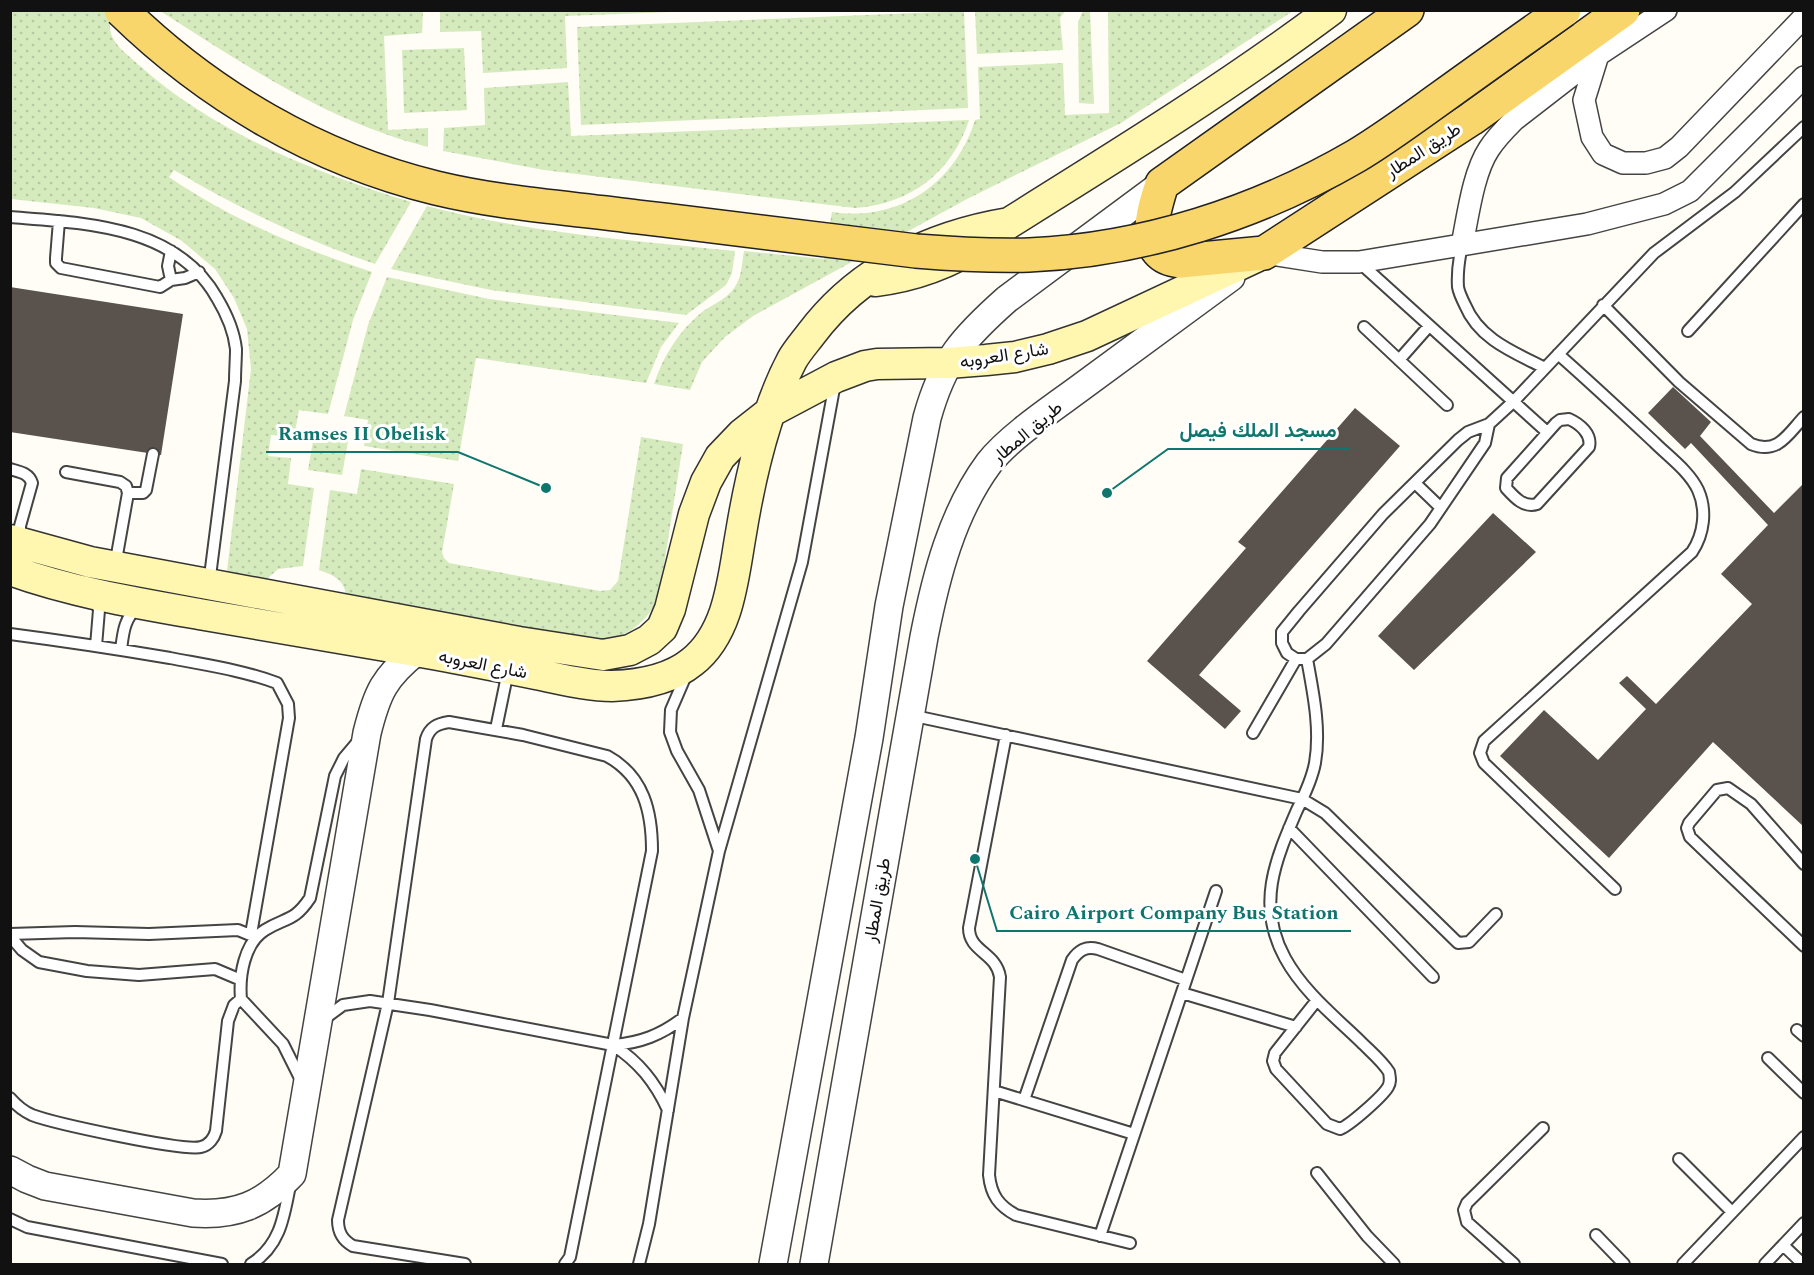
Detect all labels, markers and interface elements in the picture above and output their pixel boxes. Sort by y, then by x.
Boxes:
street label: طريق المطار [1379,116,1466,186]
street label: شارع العروبه [958,335,1050,376]
street label: طريق المطار [985,395,1069,471]
callout: مسجد الملك فيصل [1168,411,1349,449]
callout: Ramses II Obelisk [266,414,458,452]
text: مسجد الملك فيصل [1179,416,1337,446]
text: Ramses II Obelisk [278,419,446,449]
street label: شارع العروبه [436,643,530,686]
street label: طريق المطار [857,856,898,945]
callout: Cairo Airport Company Bus Station [997,893,1351,931]
text: Cairo Airport Company Bus Station [1009,898,1339,928]

